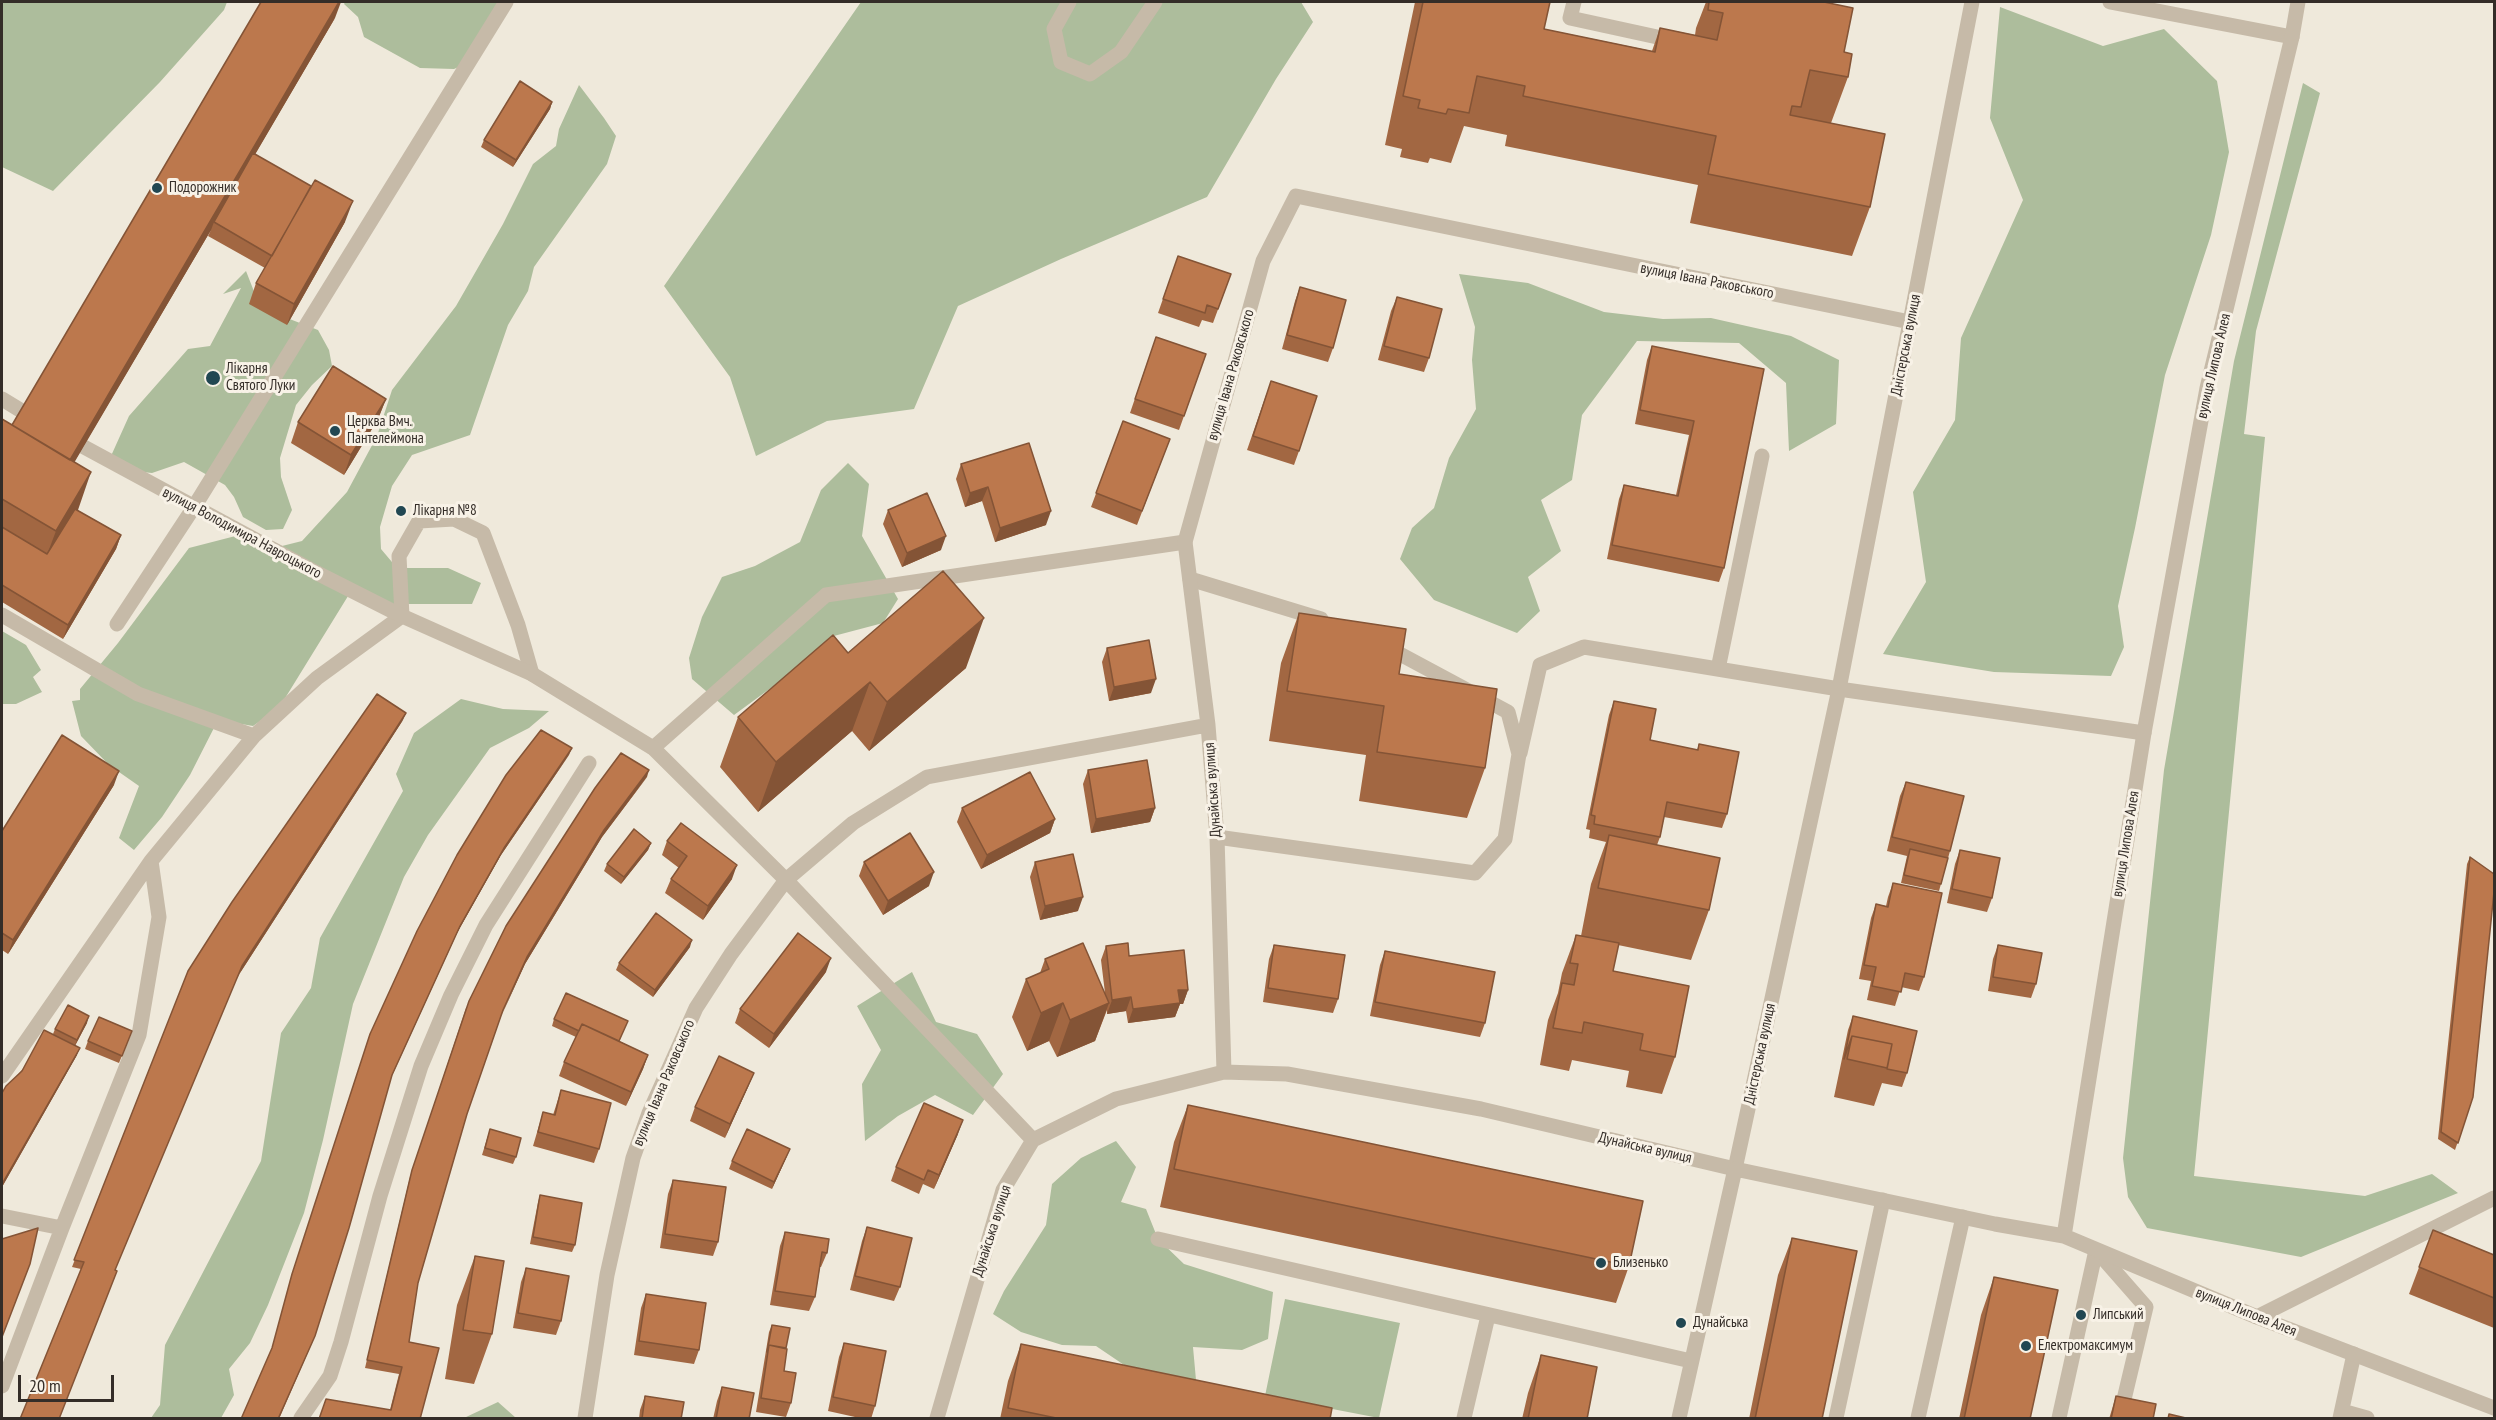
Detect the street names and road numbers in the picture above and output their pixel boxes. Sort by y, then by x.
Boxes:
street label: вулиця Івана Раковського [1639,259,1775,303]
street label: Дністерська вулиця [1887,293,1925,397]
street label: вулиця Івана Раковського [1204,307,1258,443]
street label: вулиця Липова Алея [2193,312,2235,420]
street label: вулиця Володимира Навроцького [159,483,325,583]
street label: Дунайська вулиця [1201,742,1225,838]
street label: вулиця Липова Алея [2109,790,2143,898]
street label: Дністерська вулиця [1740,1002,1780,1106]
street label: вулиця Івана Раковського [629,1017,699,1149]
street label: Дунайська вулиця [1597,1129,1693,1167]
street label: Дунайська вулиця [969,1183,1015,1279]
street label: вулиця Липова Алея [2193,1284,2299,1340]

